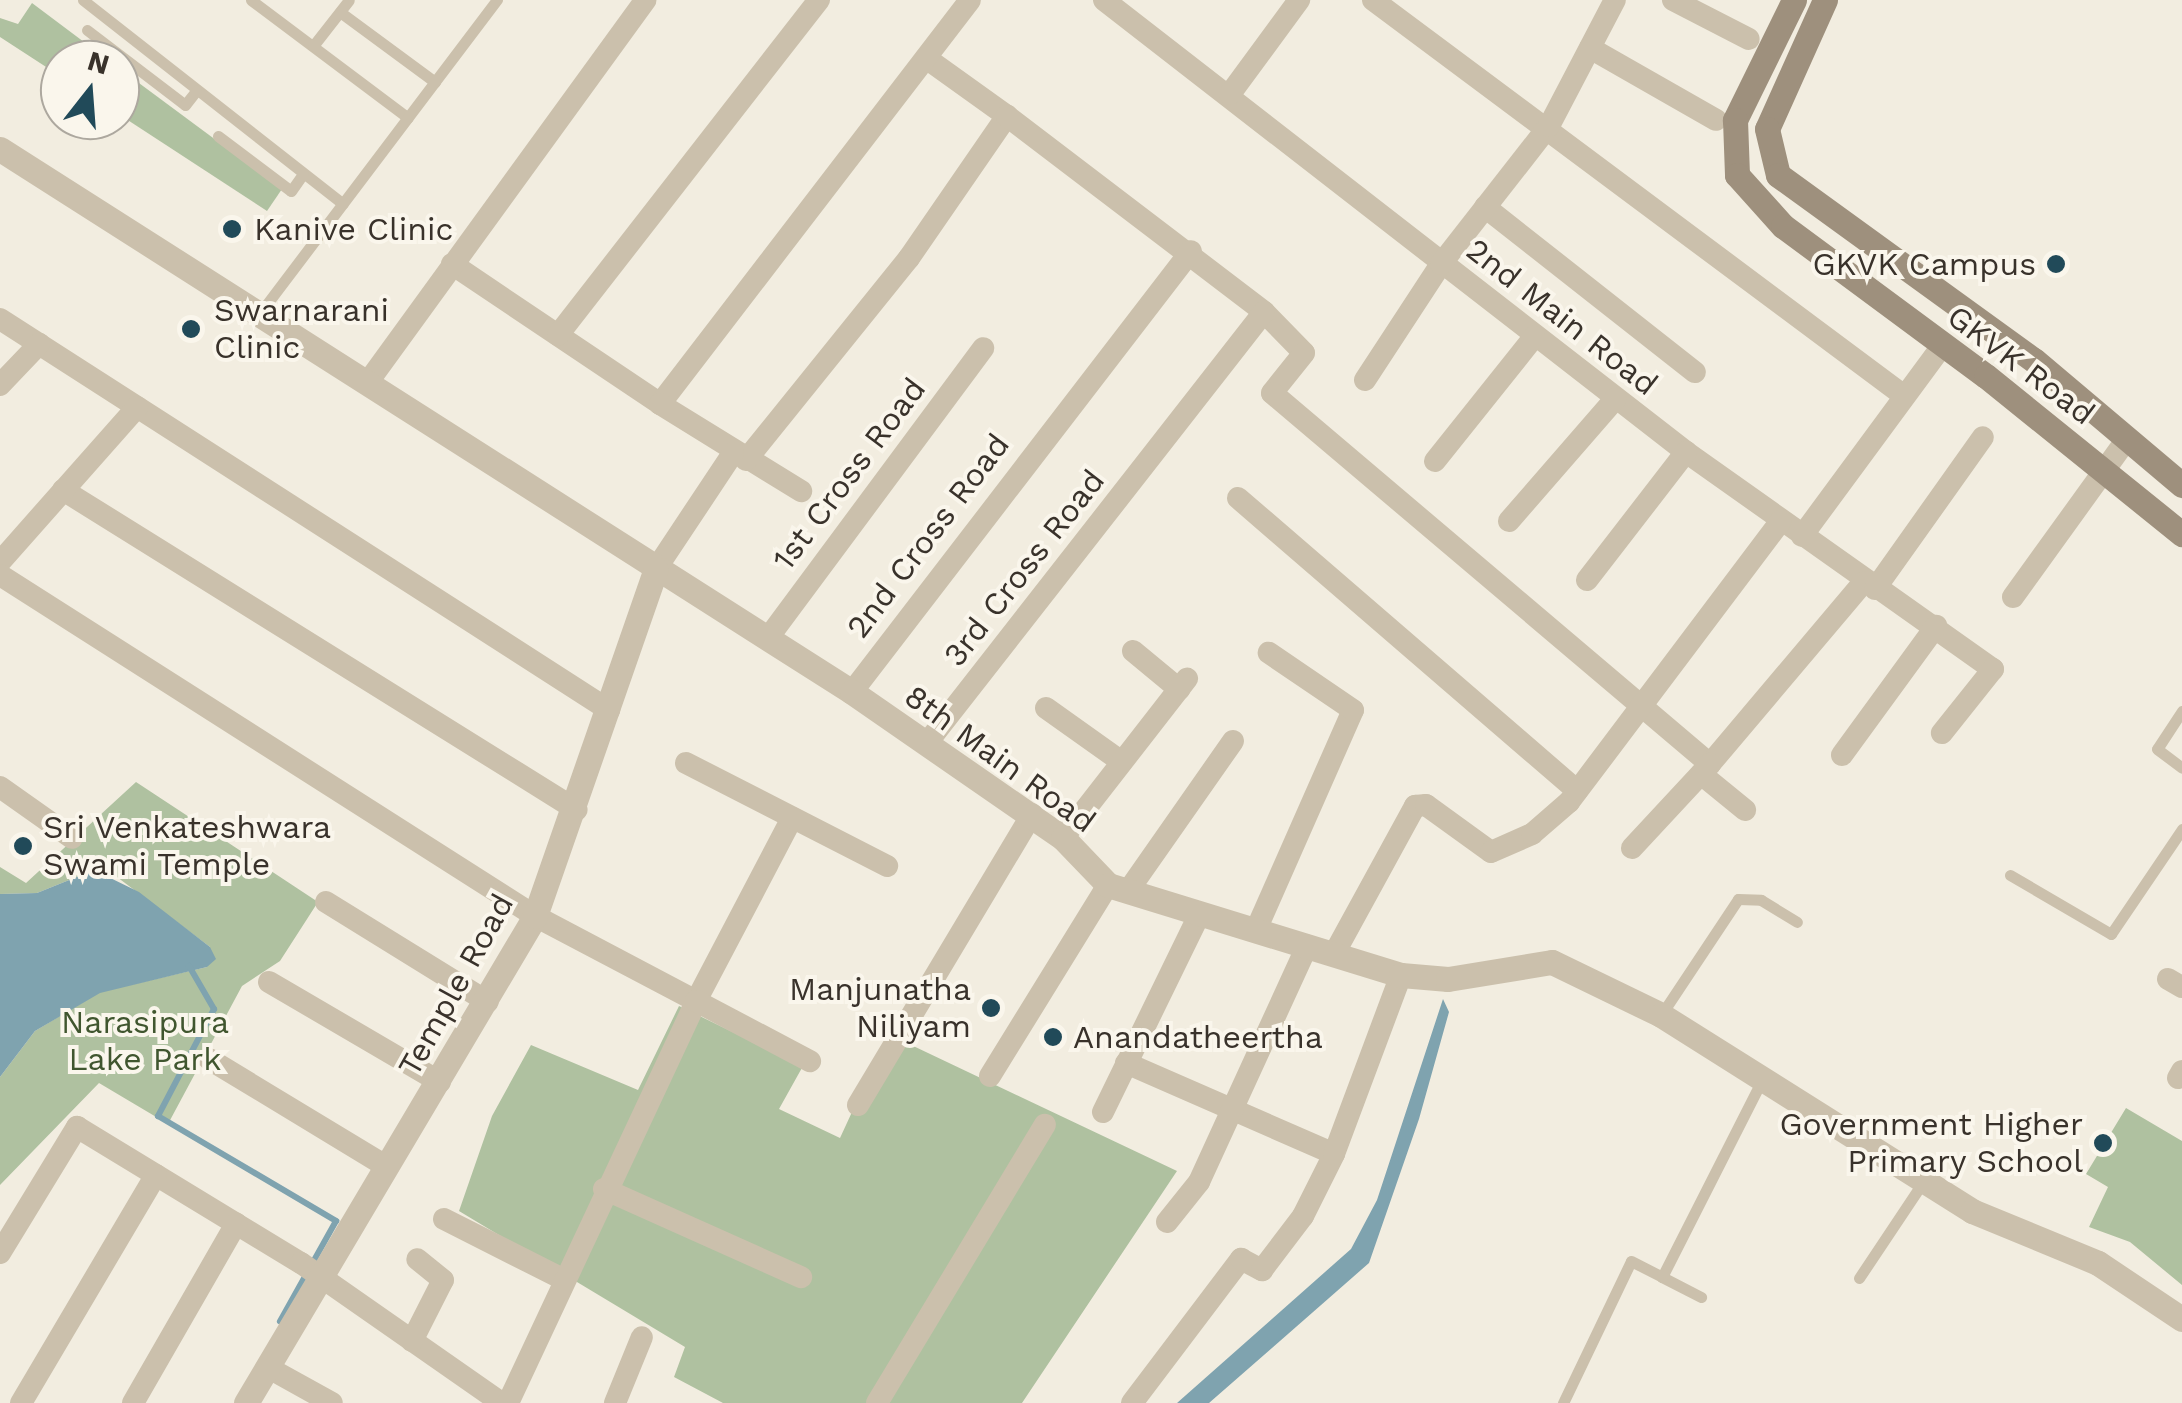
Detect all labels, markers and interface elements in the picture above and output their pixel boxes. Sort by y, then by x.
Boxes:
north arrow [40,40,140,140]
text: N [84,44,113,82]
place label: Kanive Clinic [254,210,453,248]
marker: Kanive Clinic [219,216,245,242]
street label: 2nd Main Road [1459,230,1665,404]
place label: GKVK Campus [1812,245,2036,283]
marker: GKVK Campus [2045,253,2067,275]
place label: Swarnarani Clinic [214,292,389,367]
street label: GKVK Road [1940,297,2102,433]
marker: Swarnarani Clinic [178,316,204,342]
street label: 1st Cross Road [764,371,934,577]
street label: 2nd Cross Road [839,426,1017,646]
street label: 3rd Cross Road [935,462,1113,674]
street label: 8th Main Road [897,677,1103,841]
place label: Sri Venkateshwara Swami Temple [43,809,332,884]
marker: Sri Venkateshwara Swami Temple [12,835,34,857]
street label: Temple Road [390,887,522,1083]
place label: Manjunatha Niliyam [789,971,971,1046]
marker: Manjunatha Niliyam [980,997,1002,1019]
park label: Narasipura Lake Park [61,1004,229,1079]
place label: Anandatheertha [1073,1018,1323,1056]
marker: Anandatheertha [1042,1026,1064,1048]
place label: Government Higher Primary School [1779,1106,2083,1181]
marker: Government Higher Primary School [2092,1132,2114,1154]

